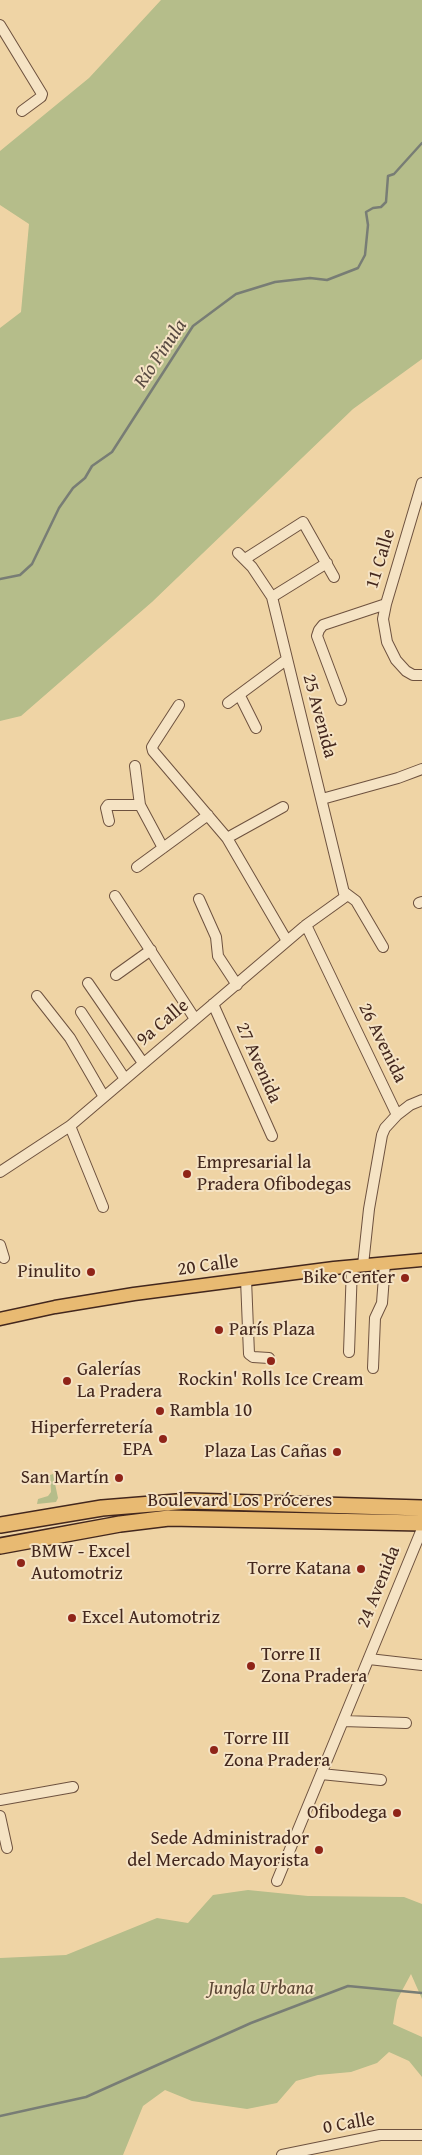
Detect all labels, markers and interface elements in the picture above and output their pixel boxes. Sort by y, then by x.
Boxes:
water label: Río Pinula [129,315,193,393]
street label: 11 Calle [361,526,401,592]
street label: 25 Avenida [297,671,341,761]
street label: 9a Calle [132,995,194,1051]
street label: 26 Avenida [353,999,411,1087]
street label: 27 Avenida [230,1019,286,1107]
place label: Empresarial la Pradera Ofibodegas [197,1152,351,1196]
marker: Empresarial la Pradera Ofibodegas [181,1168,193,1180]
street label: 20 Calle [176,1250,240,1282]
place label: Pinulito [17,1261,81,1283]
marker: Pinulito [85,1266,97,1278]
place label: Bike Center [303,1267,395,1289]
marker: Bike Center [399,1272,411,1284]
place label: París Plaza [229,1319,315,1341]
marker: París Plaza [213,1324,225,1336]
marker: Rockin' Rolls Ice Cream [265,1355,277,1367]
place label: Galerías La Pradera [77,1359,162,1403]
place label: Rockin' Rolls Ice Cream [178,1369,364,1391]
marker: Galerías La Pradera [61,1375,73,1387]
place label: Rambla 10 [170,1400,252,1422]
marker: Rambla 10 [154,1405,166,1417]
place label: Hiperferretería EPA [31,1417,153,1461]
marker: Hiperferretería EPA [157,1433,169,1445]
place label: Plaza Las Cañas [205,1441,327,1463]
marker: Plaza Las Cañas [331,1446,343,1458]
place label: San Martín [21,1467,109,1489]
marker: San Martín [113,1472,125,1484]
street label: Boulevard Los Próceres [148,1490,332,1512]
place label: BMW - Excel Automotriz [31,1541,130,1585]
street label: 24 Avenida [352,1543,406,1631]
marker: BMW - Excel Automotriz [15,1557,27,1569]
place label: Torre Katana [247,1558,351,1580]
marker: Torre Katana [355,1563,367,1575]
place label: Excel Automotriz [82,1607,220,1629]
marker: Excel Automotriz [66,1612,78,1624]
place label: Torre II Zona Pradera [261,1644,367,1688]
marker: Torre II Zona Pradera [245,1660,257,1672]
place label: Torre III Zona Pradera [224,1728,330,1772]
marker: Torre III Zona Pradera [208,1744,220,1756]
place label: Ofibodega [307,1802,387,1824]
marker: Ofibodega [391,1807,403,1819]
place label: Sede Administrador del Mercado Mayorista [127,1828,309,1872]
marker: Sede Administrador del Mercado Mayorista [313,1844,325,1856]
park label: Jungla Urbana [208,1978,314,2000]
street label: 0 Calle [321,2108,377,2140]

